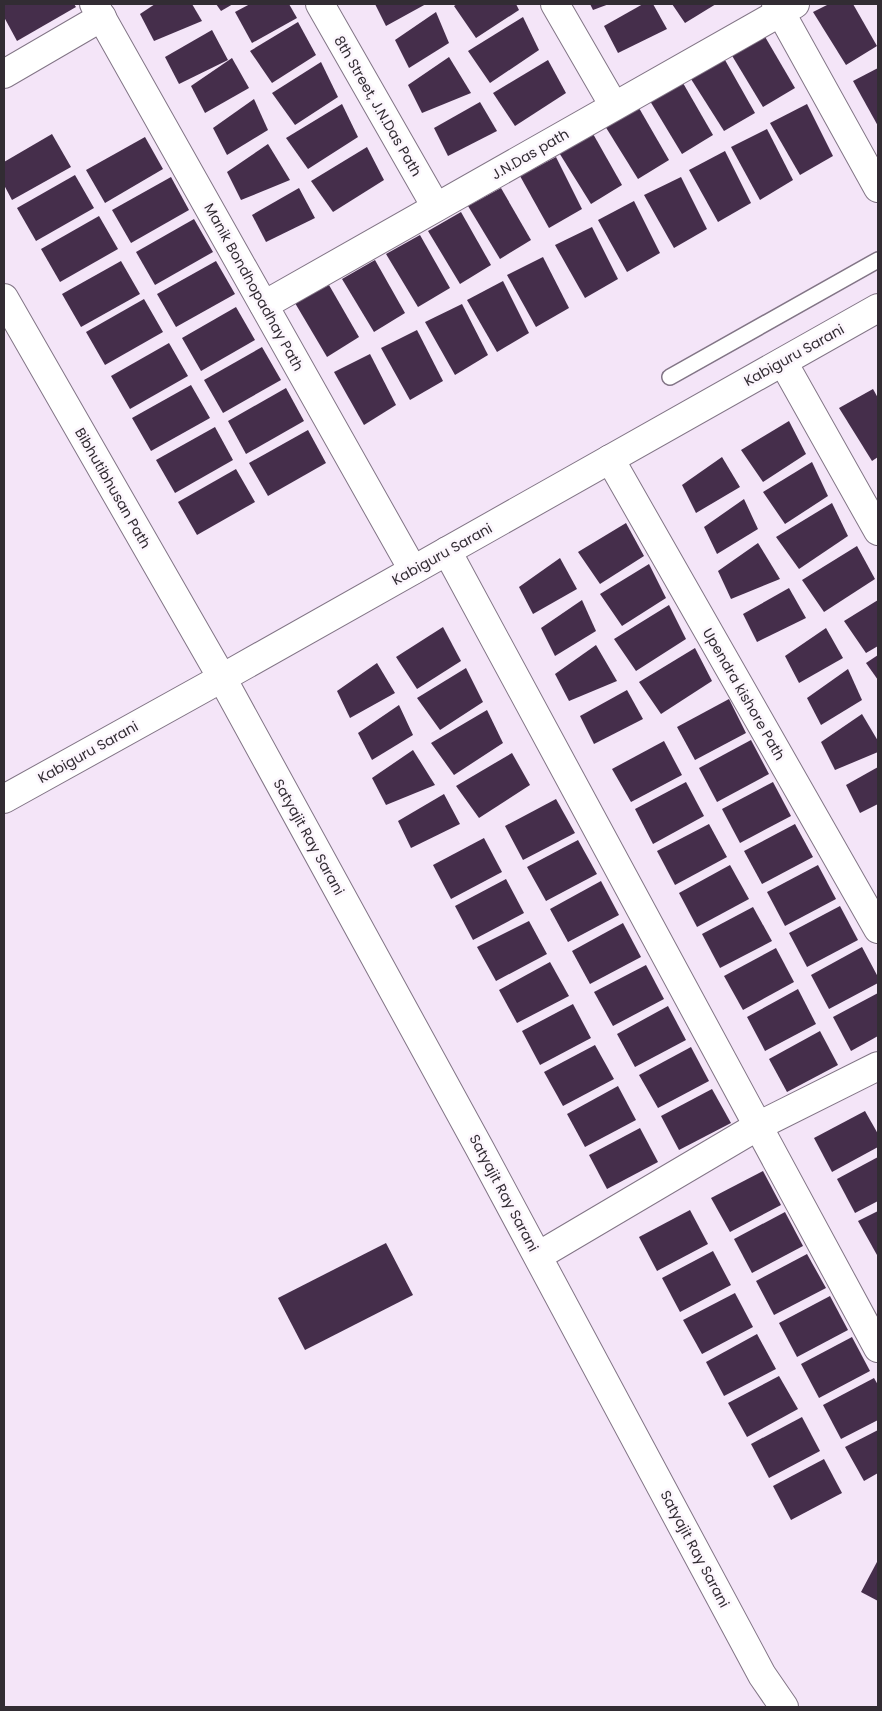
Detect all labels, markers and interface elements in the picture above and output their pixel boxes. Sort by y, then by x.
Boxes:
street label: 8th Street, J.N.Das Path [330,32,426,180]
street label: J.N.Das path [488,124,572,184]
street label: Manik Bondhopadhay Path [199,200,309,374]
street label: Kabiguru Sarani [740,319,848,391]
street label: Bibhutibhusan Path [70,424,156,552]
street label: Kabiguru Sarani [388,518,496,590]
street label: Upendra kishore Path [698,624,790,764]
street label: Kabiguru Sarani [34,716,142,788]
street label: Satyajit Ray Sarani [269,775,349,899]
street label: Satyajit Ray Sarani [465,1131,543,1255]
street label: Satyajit Ray Sarani [656,1487,734,1611]

